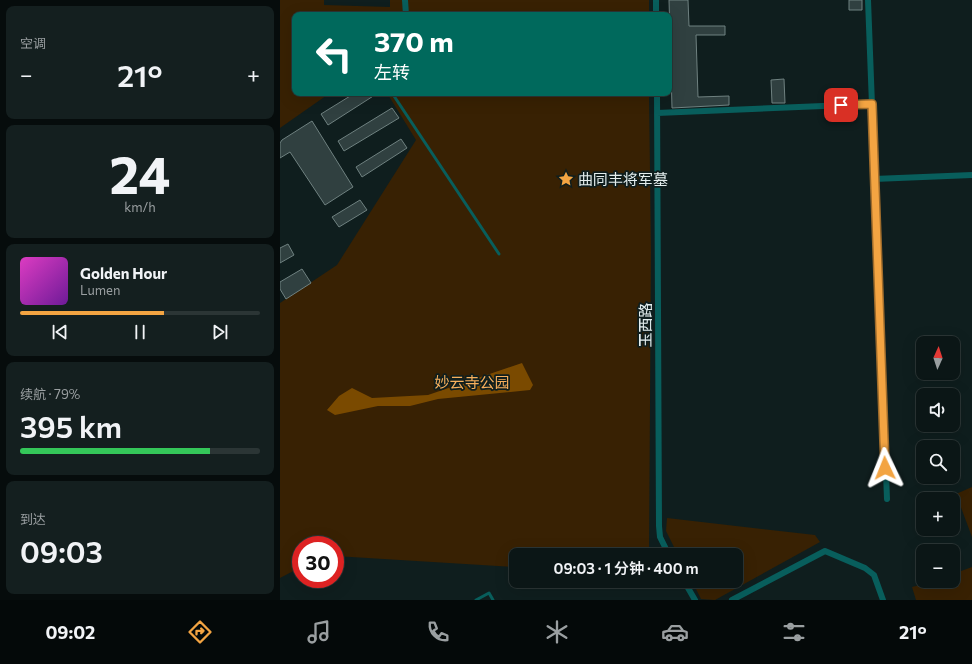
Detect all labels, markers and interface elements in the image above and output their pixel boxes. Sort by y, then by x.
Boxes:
text: 370 m [374,24,454,58]
icon: left [308,28,360,80]
text: 空调 [20,35,46,51]
text: 21° [117,56,162,93]
text: − [20,61,33,88]
text: + [247,61,260,88]
text: 左转 [374,61,410,83]
pin [824,88,858,122]
icon: arrive [830,94,852,116]
text: 24 [110,141,170,205]
place icon: 曲同丰将军墓 [557,170,575,188]
place label: 曲同丰将军墓 [578,170,668,188]
text: km/h [124,199,156,215]
text: Golden Hour [80,264,167,282]
text: Lumen [80,282,120,298]
street label: 玉西路 [636,302,654,348]
icon: previous [49,321,71,343]
icon: pause [129,321,151,343]
icon: next [209,321,231,343]
north arrow [916,336,960,380]
map controls [916,336,960,588]
park label: 妙云寺公园 [434,373,510,391]
text: 续航 · 79% [20,386,80,402]
button: sound [916,388,960,432]
text: 395 km [20,407,122,444]
button: search [916,440,960,484]
position arrow [864,447,906,489]
button: + [916,492,960,536]
text: 到达 [20,511,46,527]
text: 09:03 [20,532,103,569]
speed limit sign: 30 [292,536,344,588]
button: − [916,544,960,588]
text: 09:03 · 1 分钟 · 400 m [554,559,699,577]
icon: directions [186,618,214,646]
icon: music [305,618,333,646]
icon: phone [424,618,452,646]
icon: climate [543,618,571,646]
icon: car [661,618,689,646]
icon: filters [780,618,808,646]
text: 09:02 [45,621,95,643]
text: 21° [899,621,927,643]

